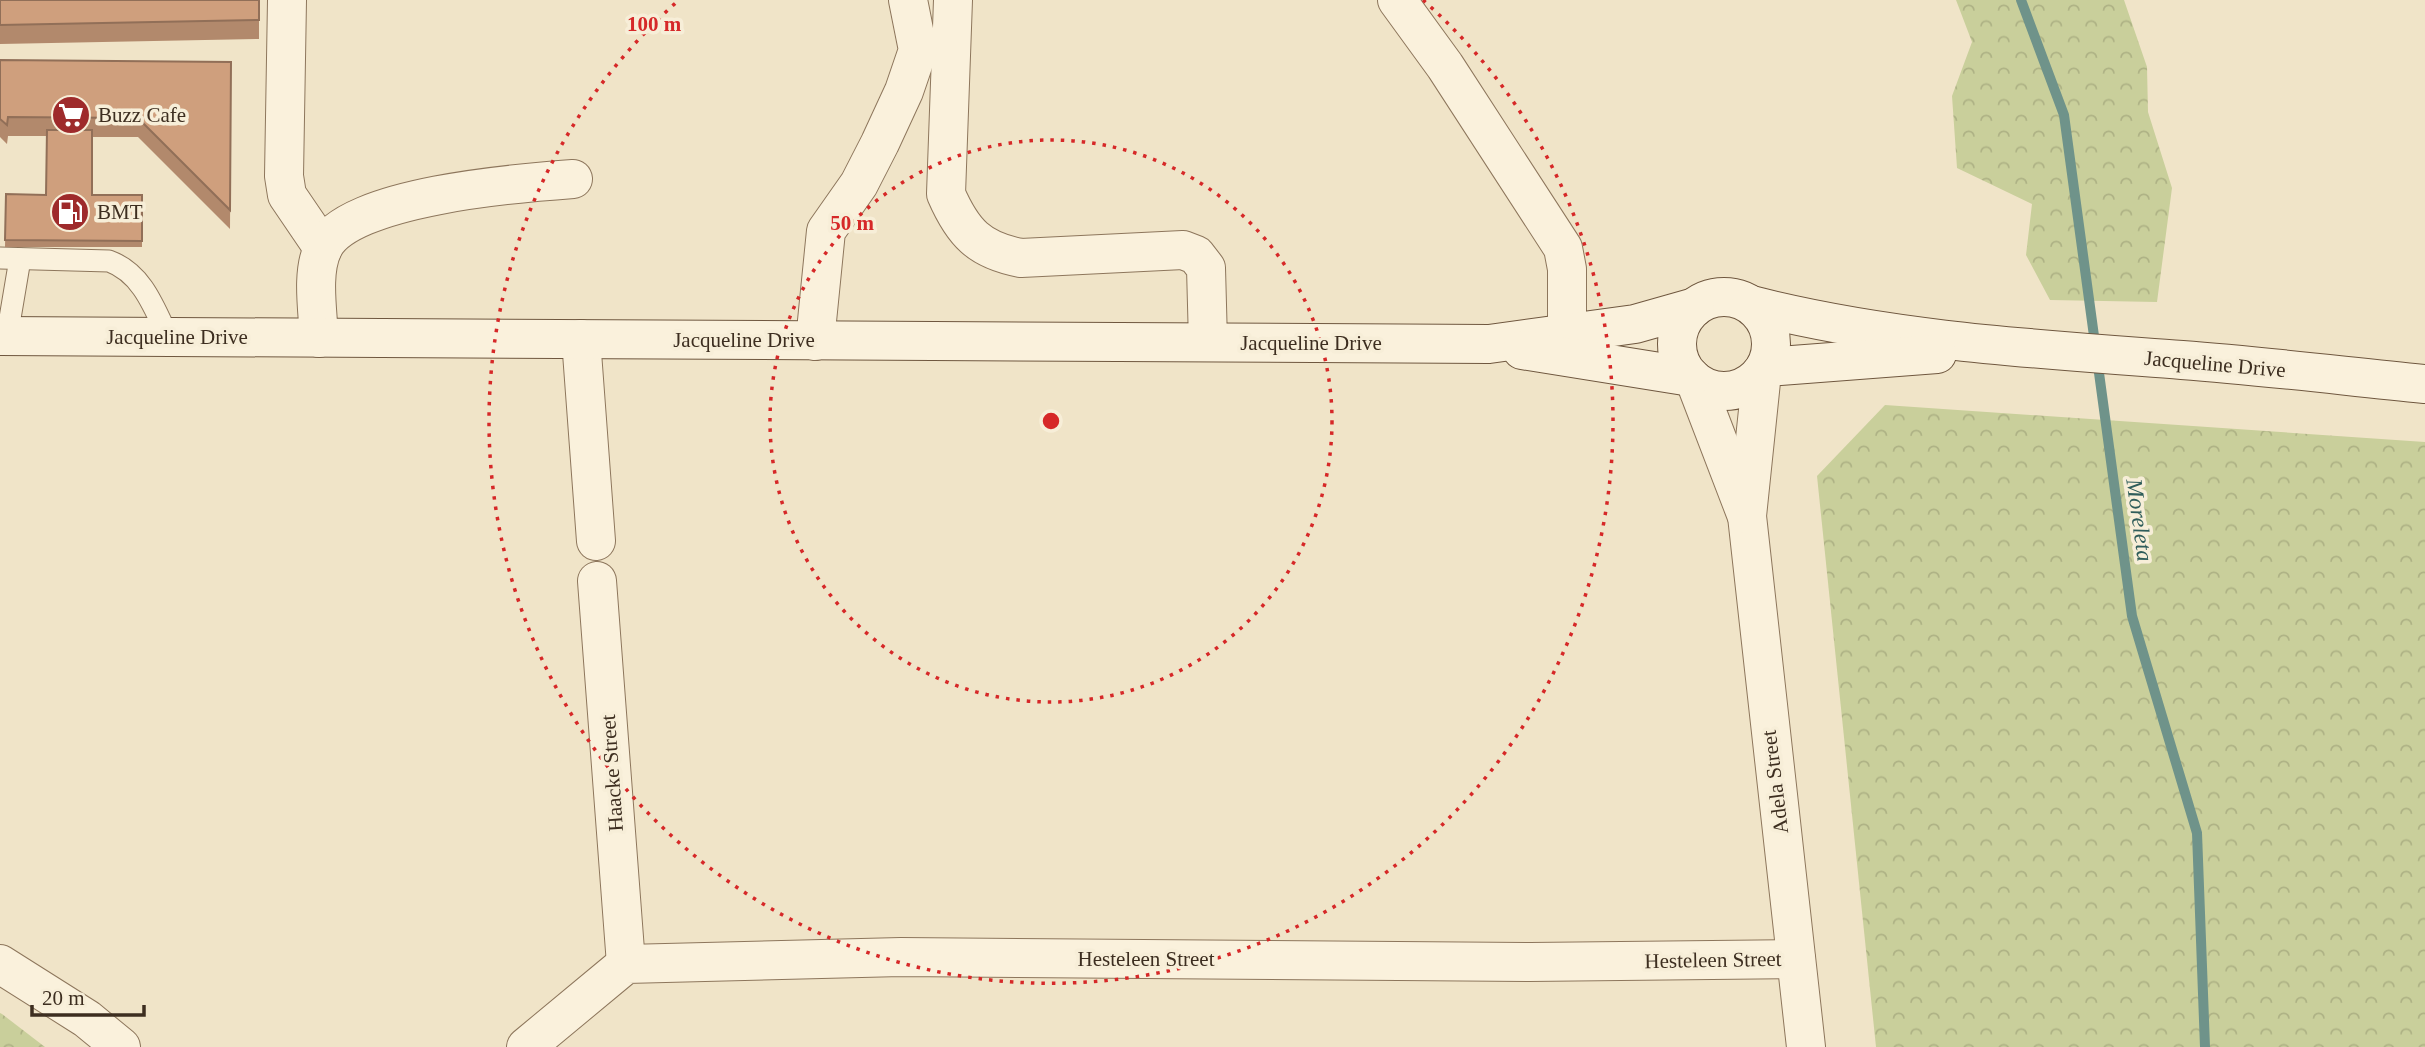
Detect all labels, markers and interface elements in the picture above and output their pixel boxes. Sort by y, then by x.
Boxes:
text: 100 m [627,12,682,36]
supermarket icon: Buzz Cafe [50,94,92,136]
place label: Buzz Cafe [98,103,186,127]
fuel station icon: BMT [49,191,91,233]
place label: BMT [97,200,143,224]
text: 50 m [830,211,874,235]
street label: Jacqueline Drive [106,325,248,349]
street label: Jacqueline Drive [673,328,815,352]
street label: Jacqueline Drive [1240,331,1382,355]
street label: Jacqueline Drive [2143,346,2287,382]
centre of rings [1039,409,1063,433]
water label: Moreleta [2121,476,2158,563]
street label: Haacke Street [596,714,628,832]
street label: Adela Street [1757,729,1793,835]
street label: Hesteleen Street [1077,947,1215,971]
street label: Hesteleen Street [1644,947,1782,973]
scale bar [32,974,144,1018]
text: 20 m [42,986,85,1010]

